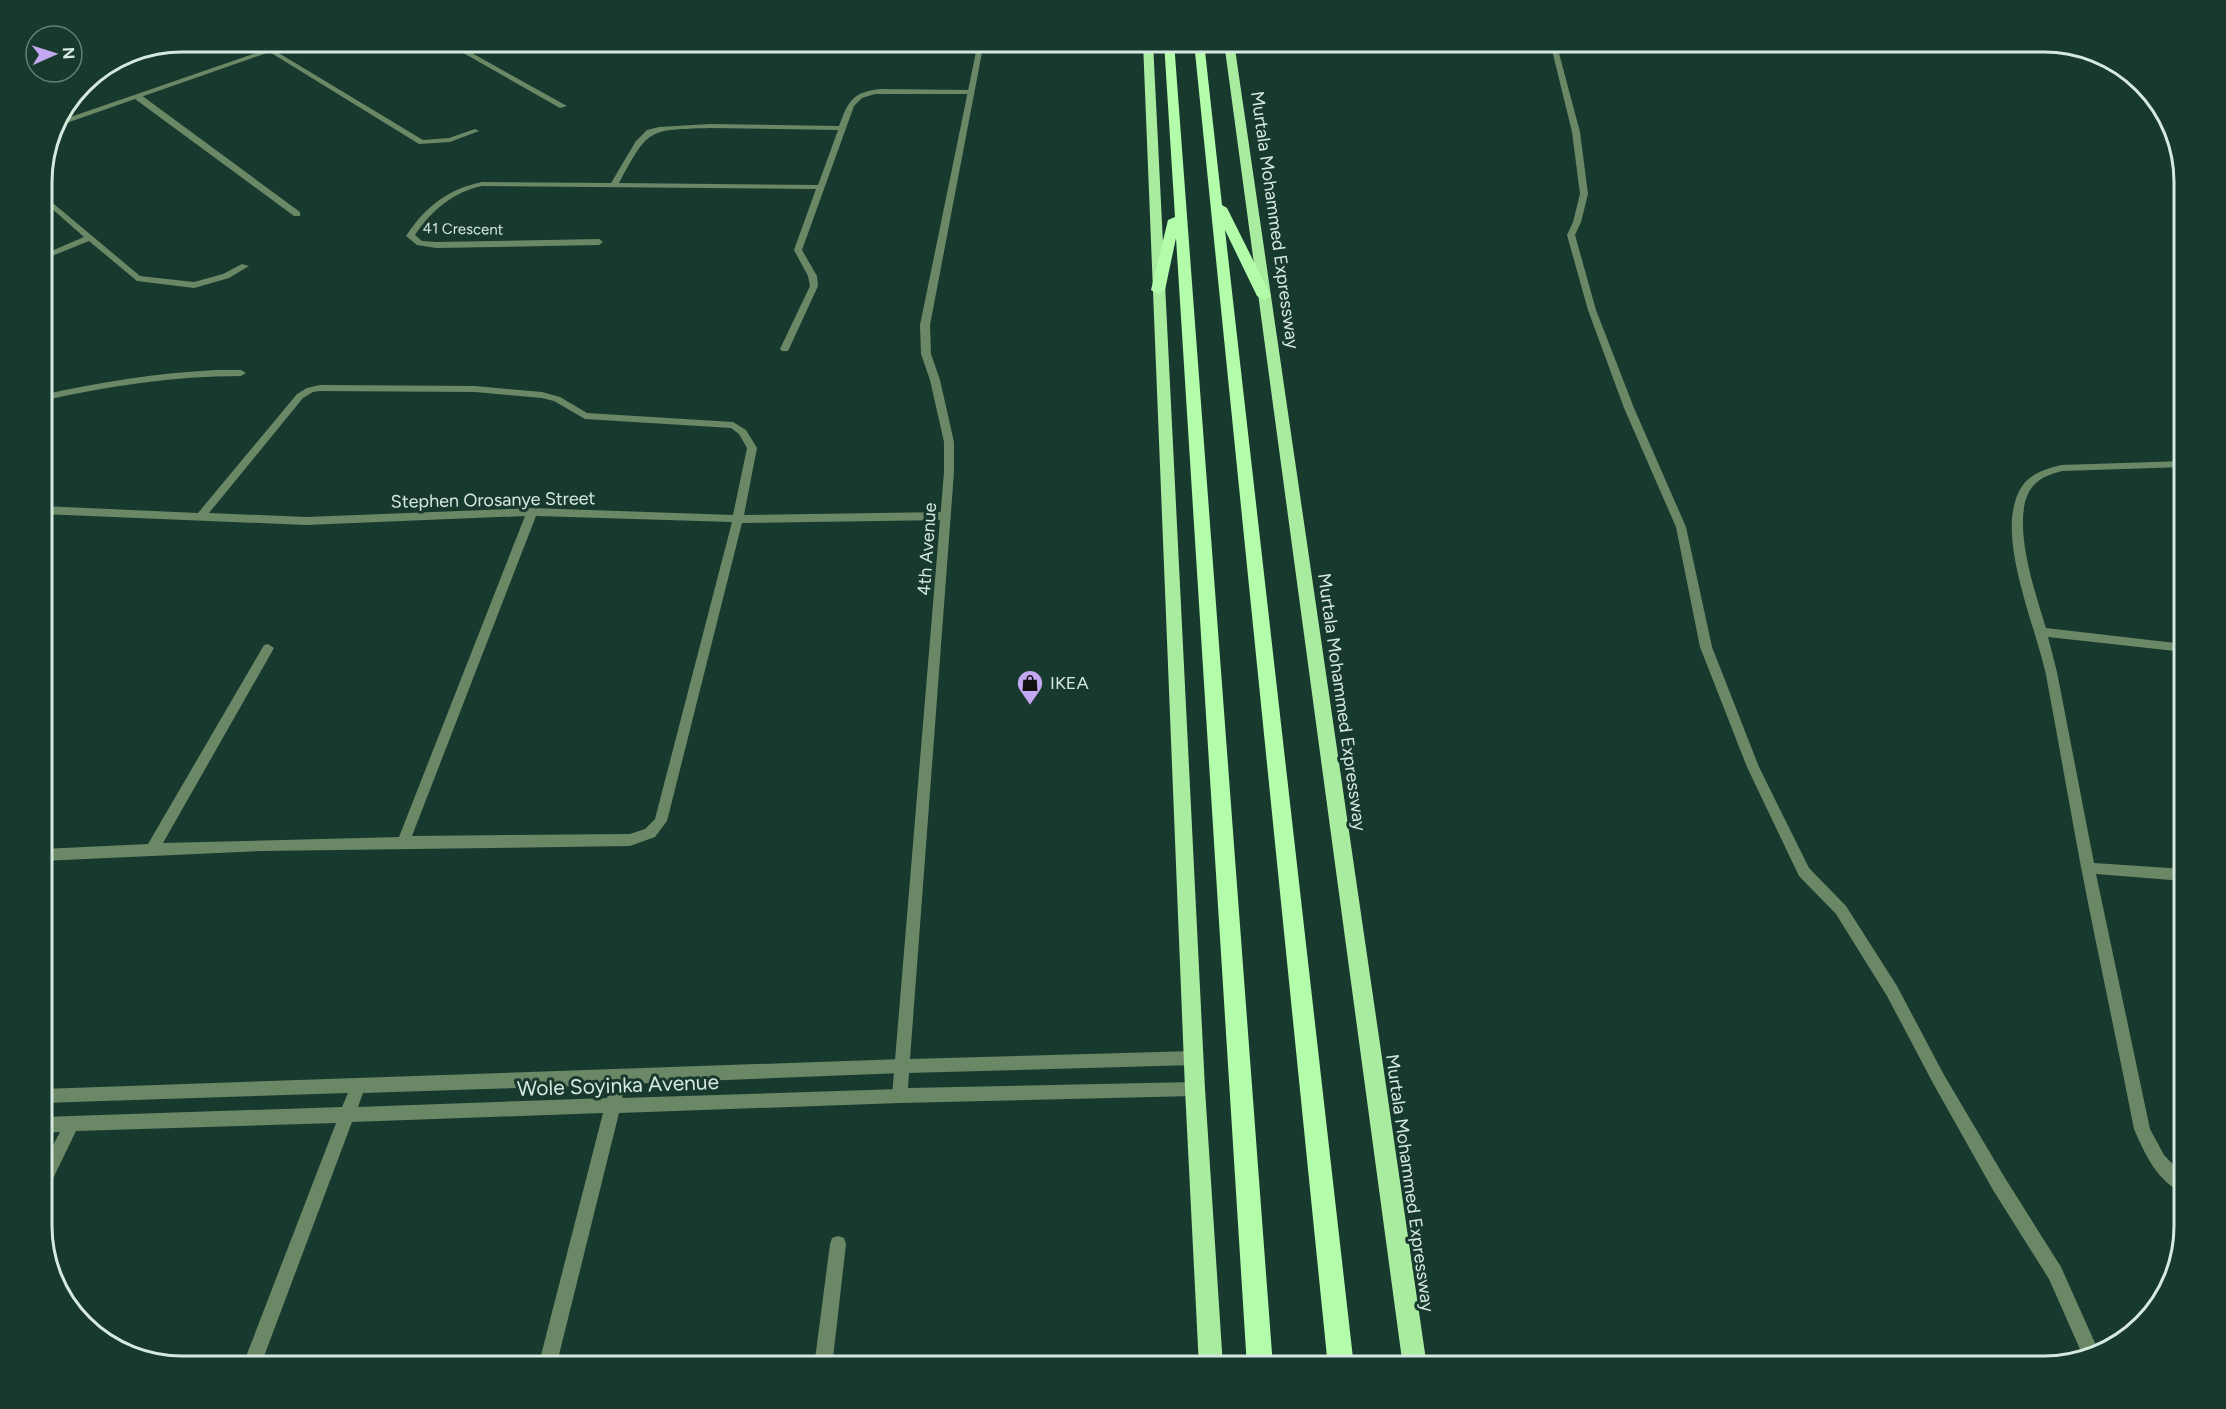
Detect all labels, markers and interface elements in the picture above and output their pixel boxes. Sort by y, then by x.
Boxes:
north arrow [24,24,84,84]
text: N [59,47,78,60]
street label: Murtala Mohammed Expressway [1246,90,1304,351]
street label: 41 Crescent [423,219,504,239]
street label: Stephen Orosanye Street [391,487,596,513]
street label: 4th Avenue [913,502,941,596]
street label: Murtala Mohammed Expressway [1313,572,1371,833]
shop icon: IKEA [1015,668,1045,706]
place label: IKEA [1050,672,1089,694]
street label: Murtala Mohammed Expressway [1381,1053,1439,1314]
street label: Wole Soyinka Avenue [517,1069,719,1101]

